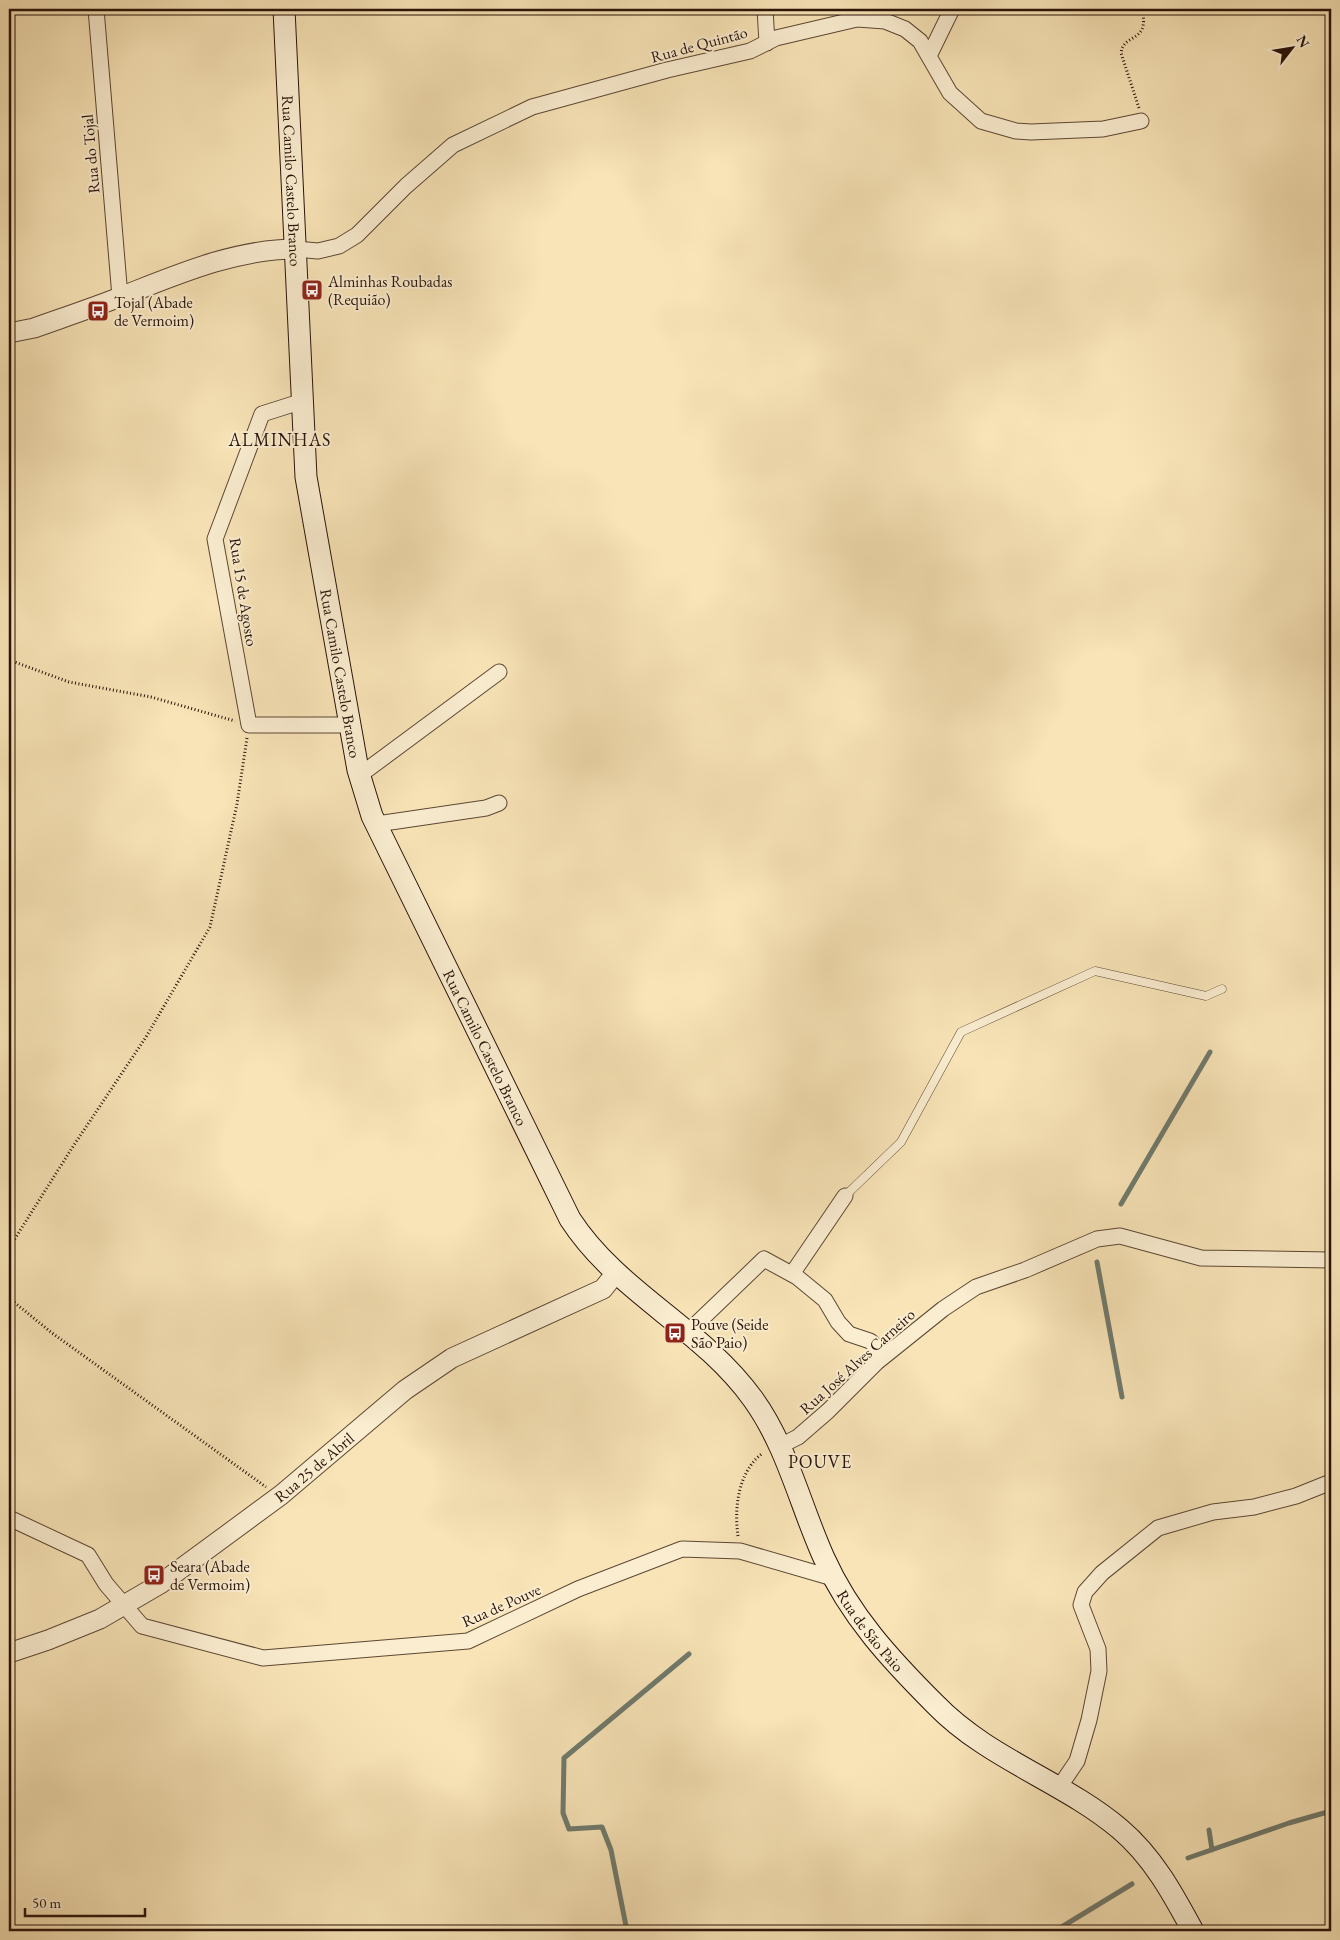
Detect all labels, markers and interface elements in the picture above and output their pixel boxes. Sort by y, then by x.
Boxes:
street label: Rua de Quintão [648,21,750,67]
north arrow [1268,22,1318,72]
text: N [1293,32,1314,51]
street label: Rua Camilo Castelo Branco [277,95,306,267]
street label: Rua do Tojal [77,113,104,194]
place label: Alminhas Roubadas (Requião) [327,271,452,310]
bus stop icon: Alminhas Roubadas (Requião) [300,278,324,302]
place label: Tojal (Abade de Vermoim) [114,292,194,331]
bus stop icon: Tojal (Abade de Vermoim) [86,299,110,323]
district label: ALMINHAS [228,428,331,451]
street label: Rua 15 de Agosto [225,536,262,648]
street label: Rua Camilo Castelo Branco [315,587,366,760]
street label: Rua Camilo Castelo Branco [438,966,533,1129]
street label: Rua José Alves Carneiro [795,1304,920,1419]
place label: Pouve (Seide São Paio) [691,1314,768,1353]
bus stop icon: Pouve (Seide São Paio) [663,1321,687,1345]
street label: Rua 25 de Abril [270,1428,359,1507]
district label: POUVE [788,1450,852,1473]
place label: Seara (Abade de Vermoim) [170,1556,250,1595]
bus stop icon: Seara (Abade de Vermoim) [142,1563,166,1587]
street label: Rua de Pouve [458,1579,544,1632]
street label: Rua de São Paio [832,1586,908,1676]
scale bar [25,1885,145,1917]
text: 50 m [32,1893,61,1912]

